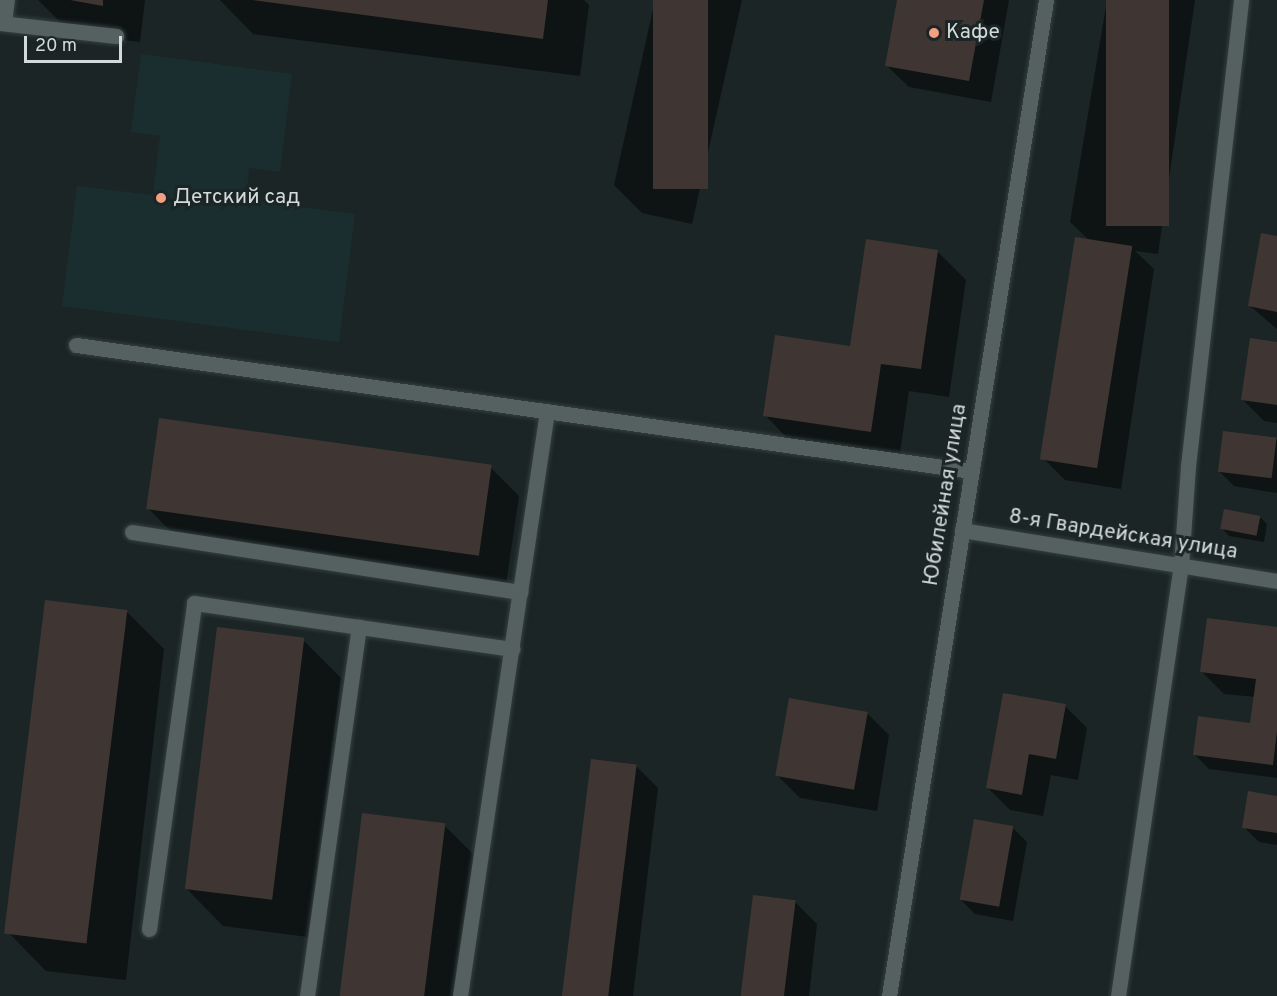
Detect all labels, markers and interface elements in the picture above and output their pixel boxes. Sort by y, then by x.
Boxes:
place label: Кафе [946,20,1000,46]
scale bar [27,24,124,62]
marker: Кафе [927,26,941,40]
text: 20 m [35,35,77,58]
place label: Детский сад [173,185,300,211]
marker: Детский сад [154,191,168,205]
street label: Юбилейная улица [919,402,973,588]
street label: 8-я Гвардейская улица [1007,504,1239,566]

